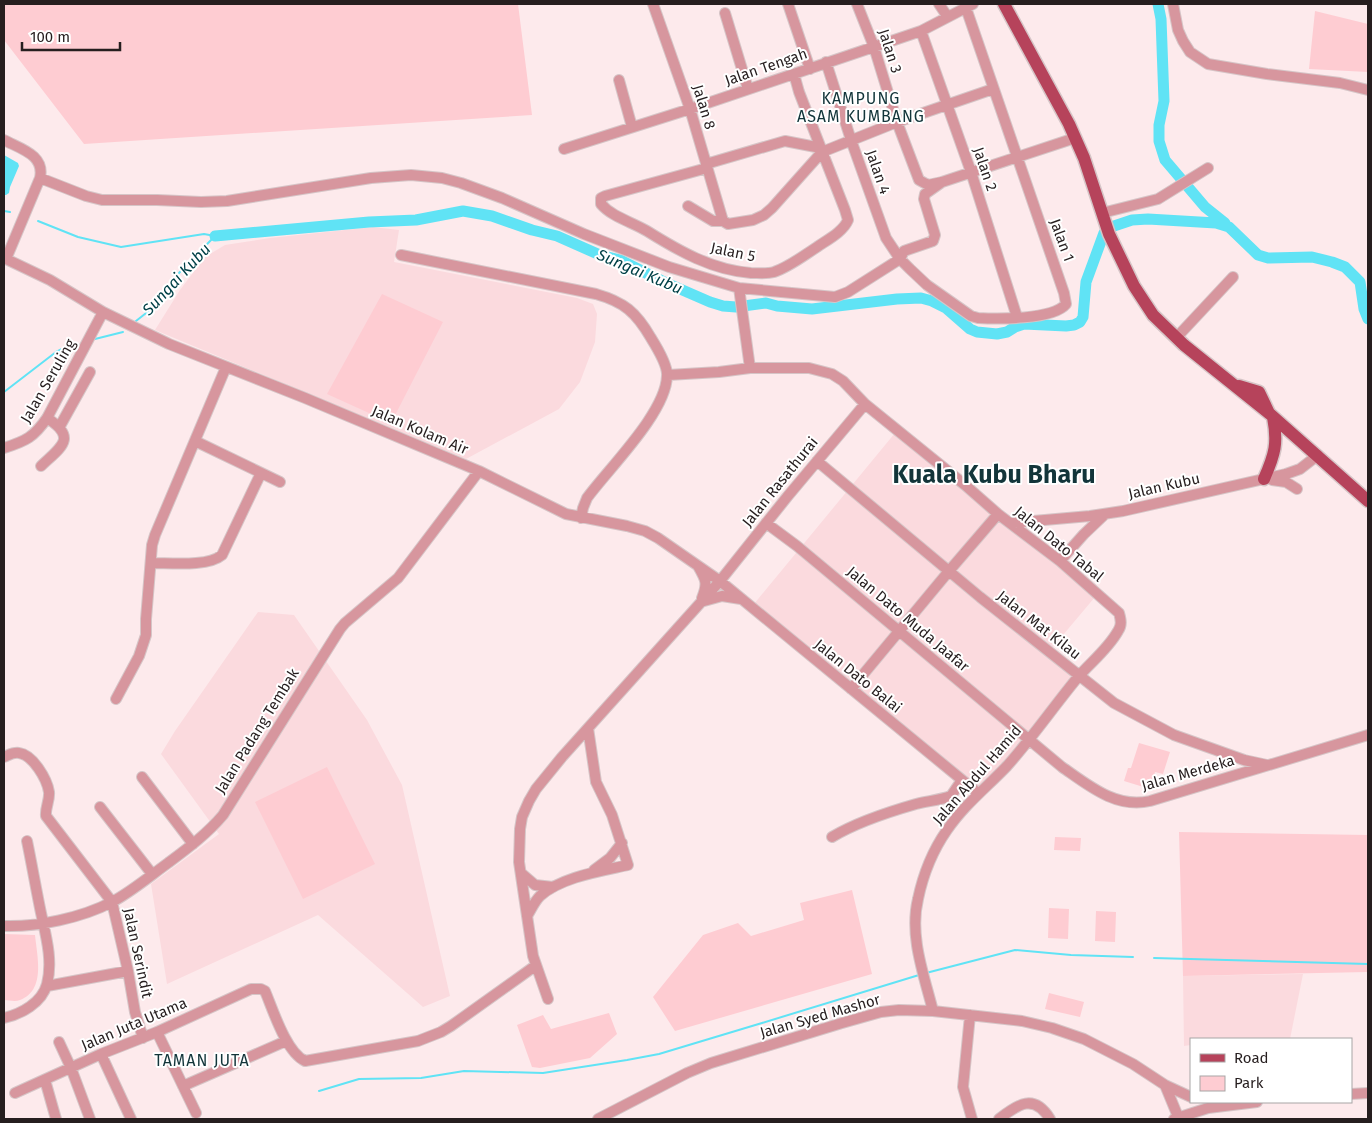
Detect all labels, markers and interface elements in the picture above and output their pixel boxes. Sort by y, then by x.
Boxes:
scale bar [22,20,120,52]
street label: Jalan 3 [874,27,906,75]
text: 100 m [30,28,70,46]
street label: Jalan Tengah [722,44,810,90]
street label: Jalan 8 [689,82,719,132]
district label: KAMPUNG ASAM KUMBANG [797,89,925,126]
street label: Jalan 2 [969,145,1001,193]
street label: Jalan 4 [862,147,894,197]
street label: Jalan 1 [1046,216,1078,264]
street label: Jalan 5 [709,238,757,266]
water label: Sungai Kubu [138,240,214,320]
water label: Sungai Kubu [593,245,685,298]
street label: Jalan Seruling [17,336,79,426]
street label: Jalan Kolam Air [369,402,471,459]
street label: Jalan Rasathurai [738,433,822,531]
district label: Kuala Kubu Bharu [892,460,1096,490]
street label: Jalan Kubu [1126,469,1202,503]
street label: Jalan Dato Tabal [1011,502,1108,586]
street label: Jalan Dato Muda Jaafar [843,562,973,676]
street label: Jalan Mat Kilau [994,587,1084,663]
street label: Jalan Dato Balai [811,635,905,717]
street label: Jalan Padang Tembak [211,665,303,797]
street label: Jalan Abdul Hamid [929,722,1025,828]
street label: Jalan Merdeka [1139,751,1237,795]
street label: Jalan Serindit [120,906,156,1000]
street label: Jalan Syed Mashor [758,990,882,1042]
street label: Jalan Juta Utama [78,994,190,1054]
legend [1190,1038,1352,1103]
text: Road [1234,1049,1269,1067]
district label: TAMAN JUTA [154,1051,250,1070]
text: Park [1234,1074,1264,1092]

